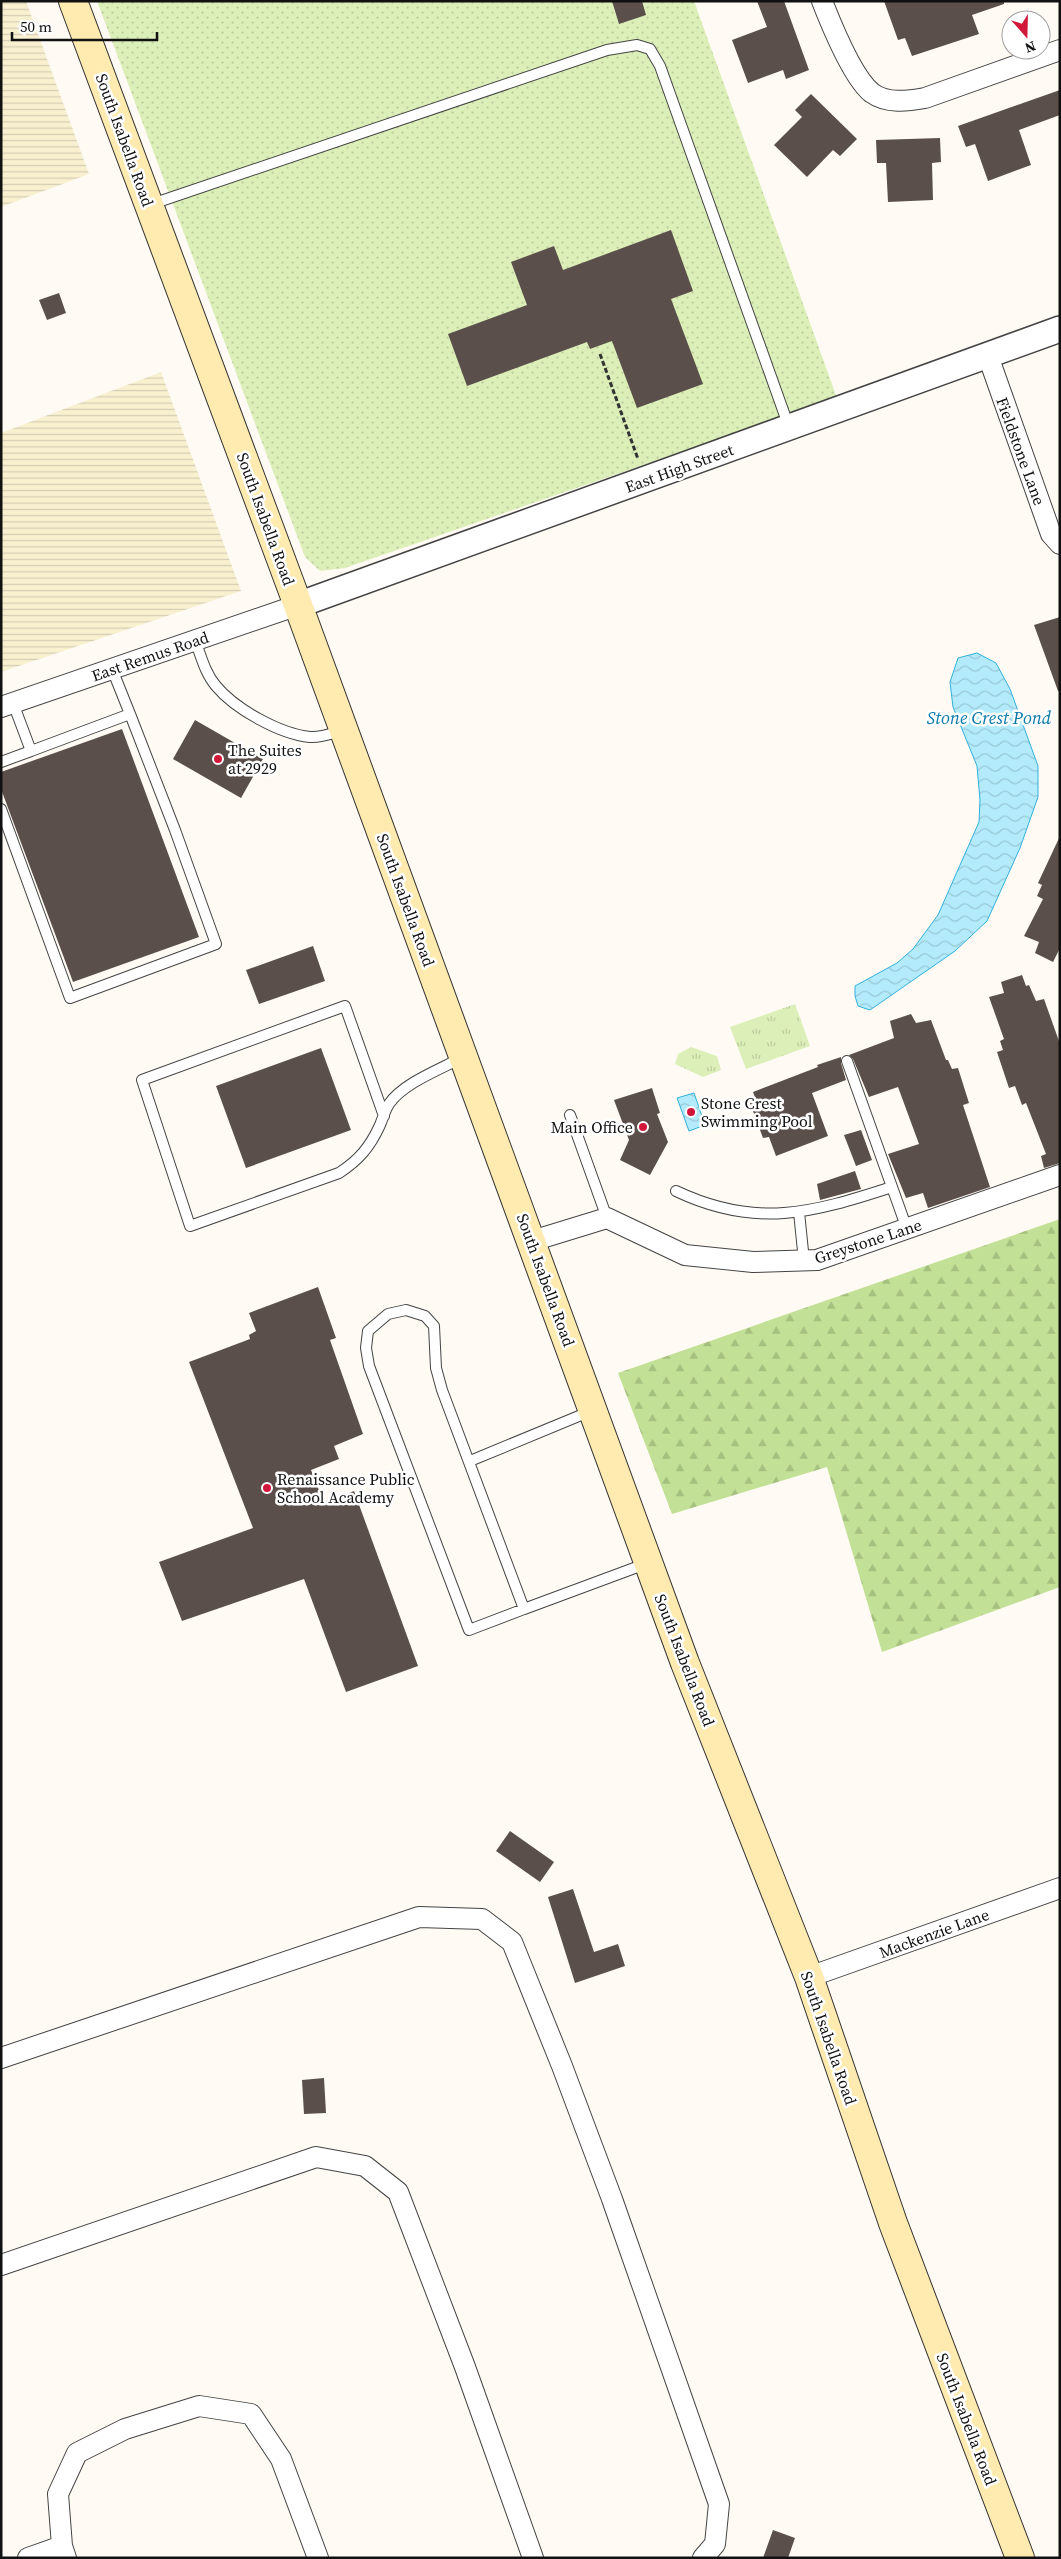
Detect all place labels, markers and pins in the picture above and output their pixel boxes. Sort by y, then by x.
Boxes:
place label: The Suites at 2929 [228,739,302,779]
marker: The Suites at 2929 [212,753,224,765]
place label: Stone Crest Swimming Pool [701,1092,813,1132]
marker: Stone Crest Swimming Pool [685,1106,697,1118]
place label: Main Office [551,1116,633,1138]
marker: Main Office [637,1121,649,1133]
place label: Renaissance Public School Academy [277,1468,415,1508]
marker: Renaissance Public School Academy [261,1482,273,1494]

